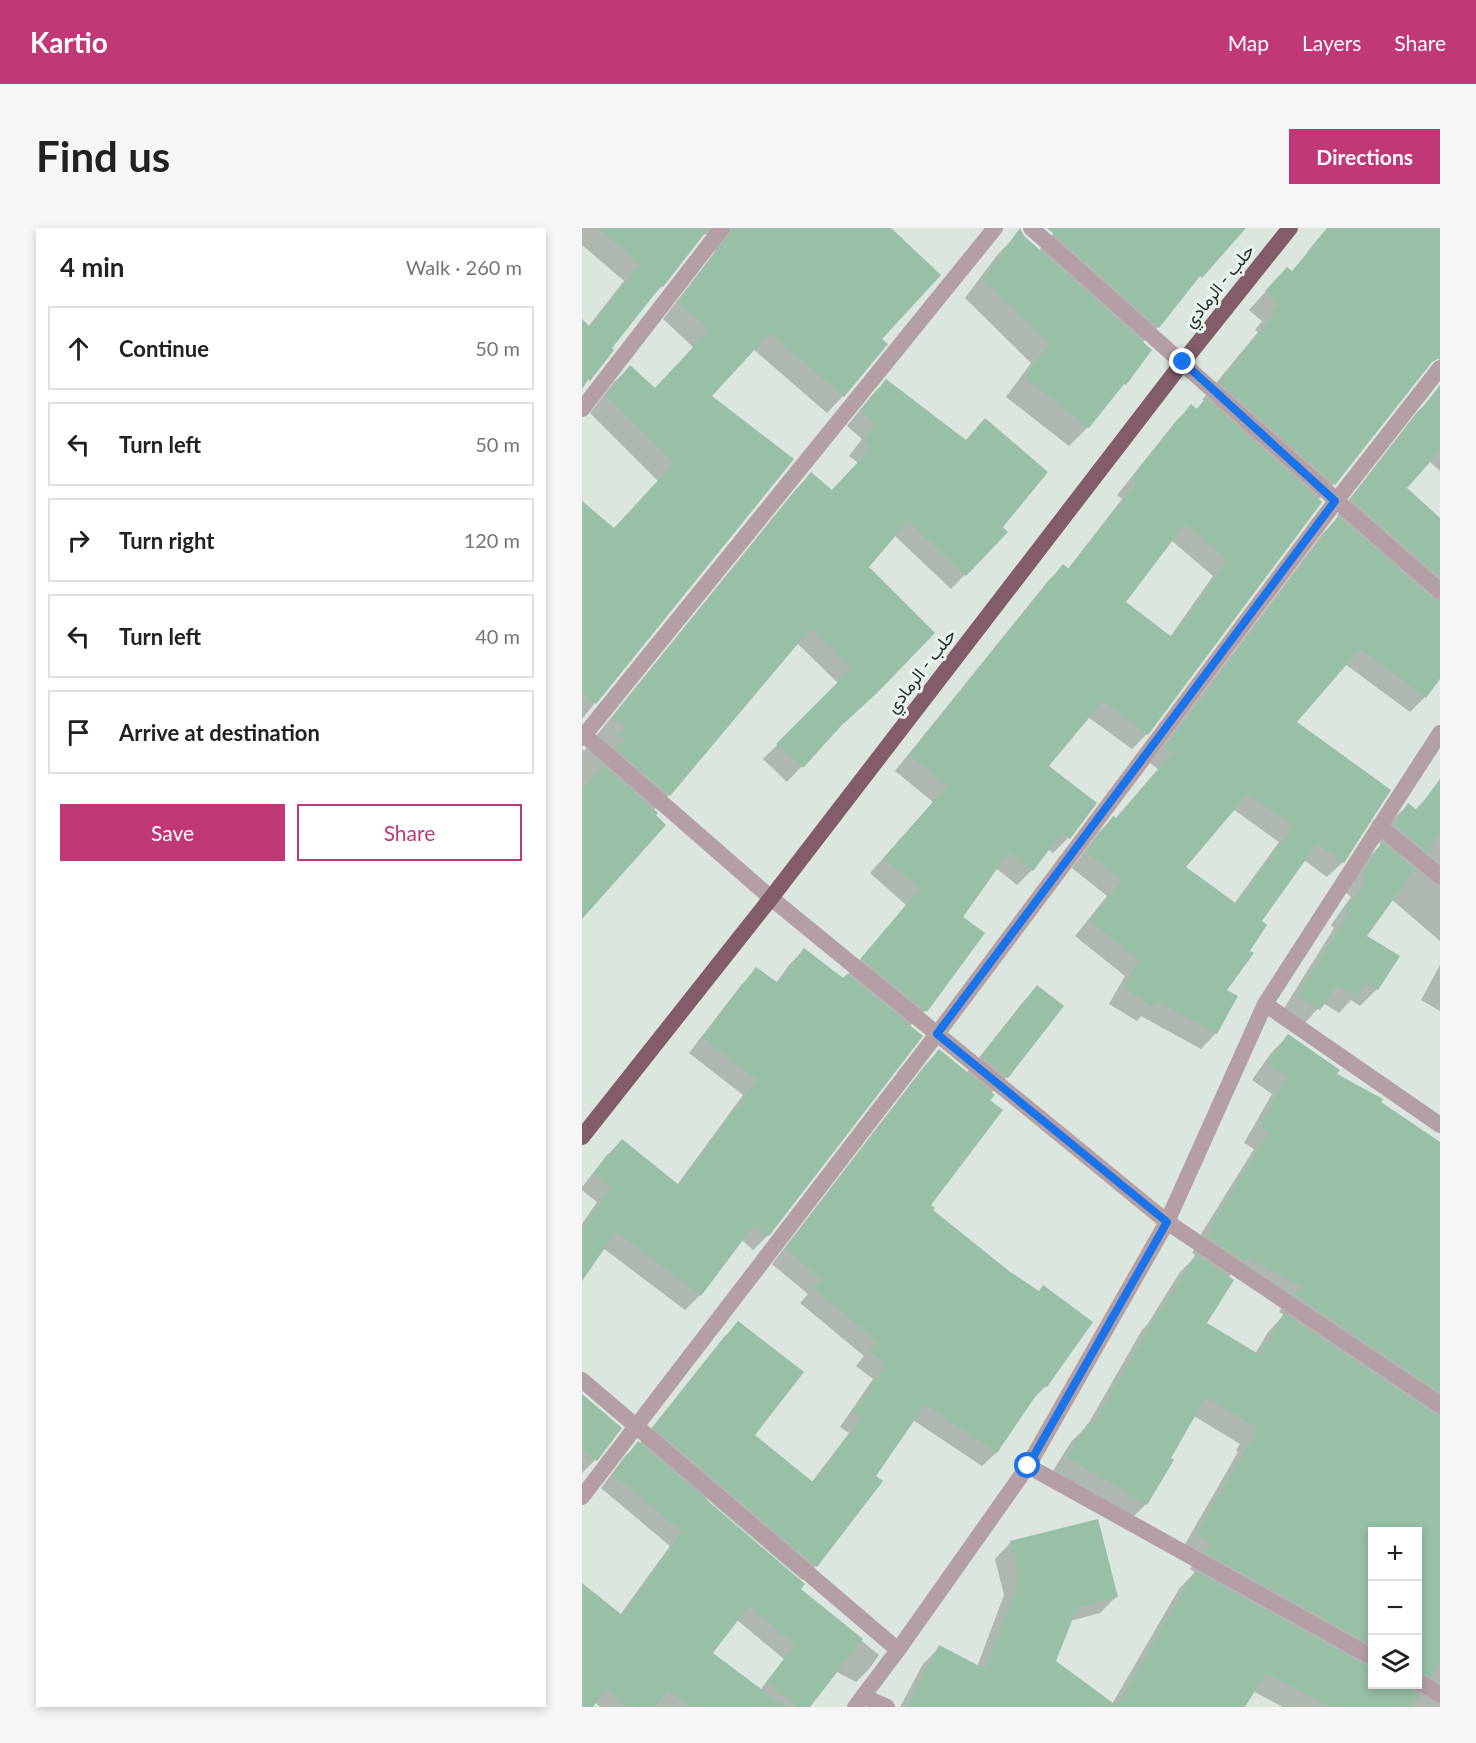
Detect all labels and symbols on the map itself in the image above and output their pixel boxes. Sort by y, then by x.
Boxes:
street label: حلب - الرمادي [1178,239,1262,335]
route end [1169,348,1195,374]
street label: حلب - الرمادي [880,624,964,720]
route start [1014,1452,1040,1478]

